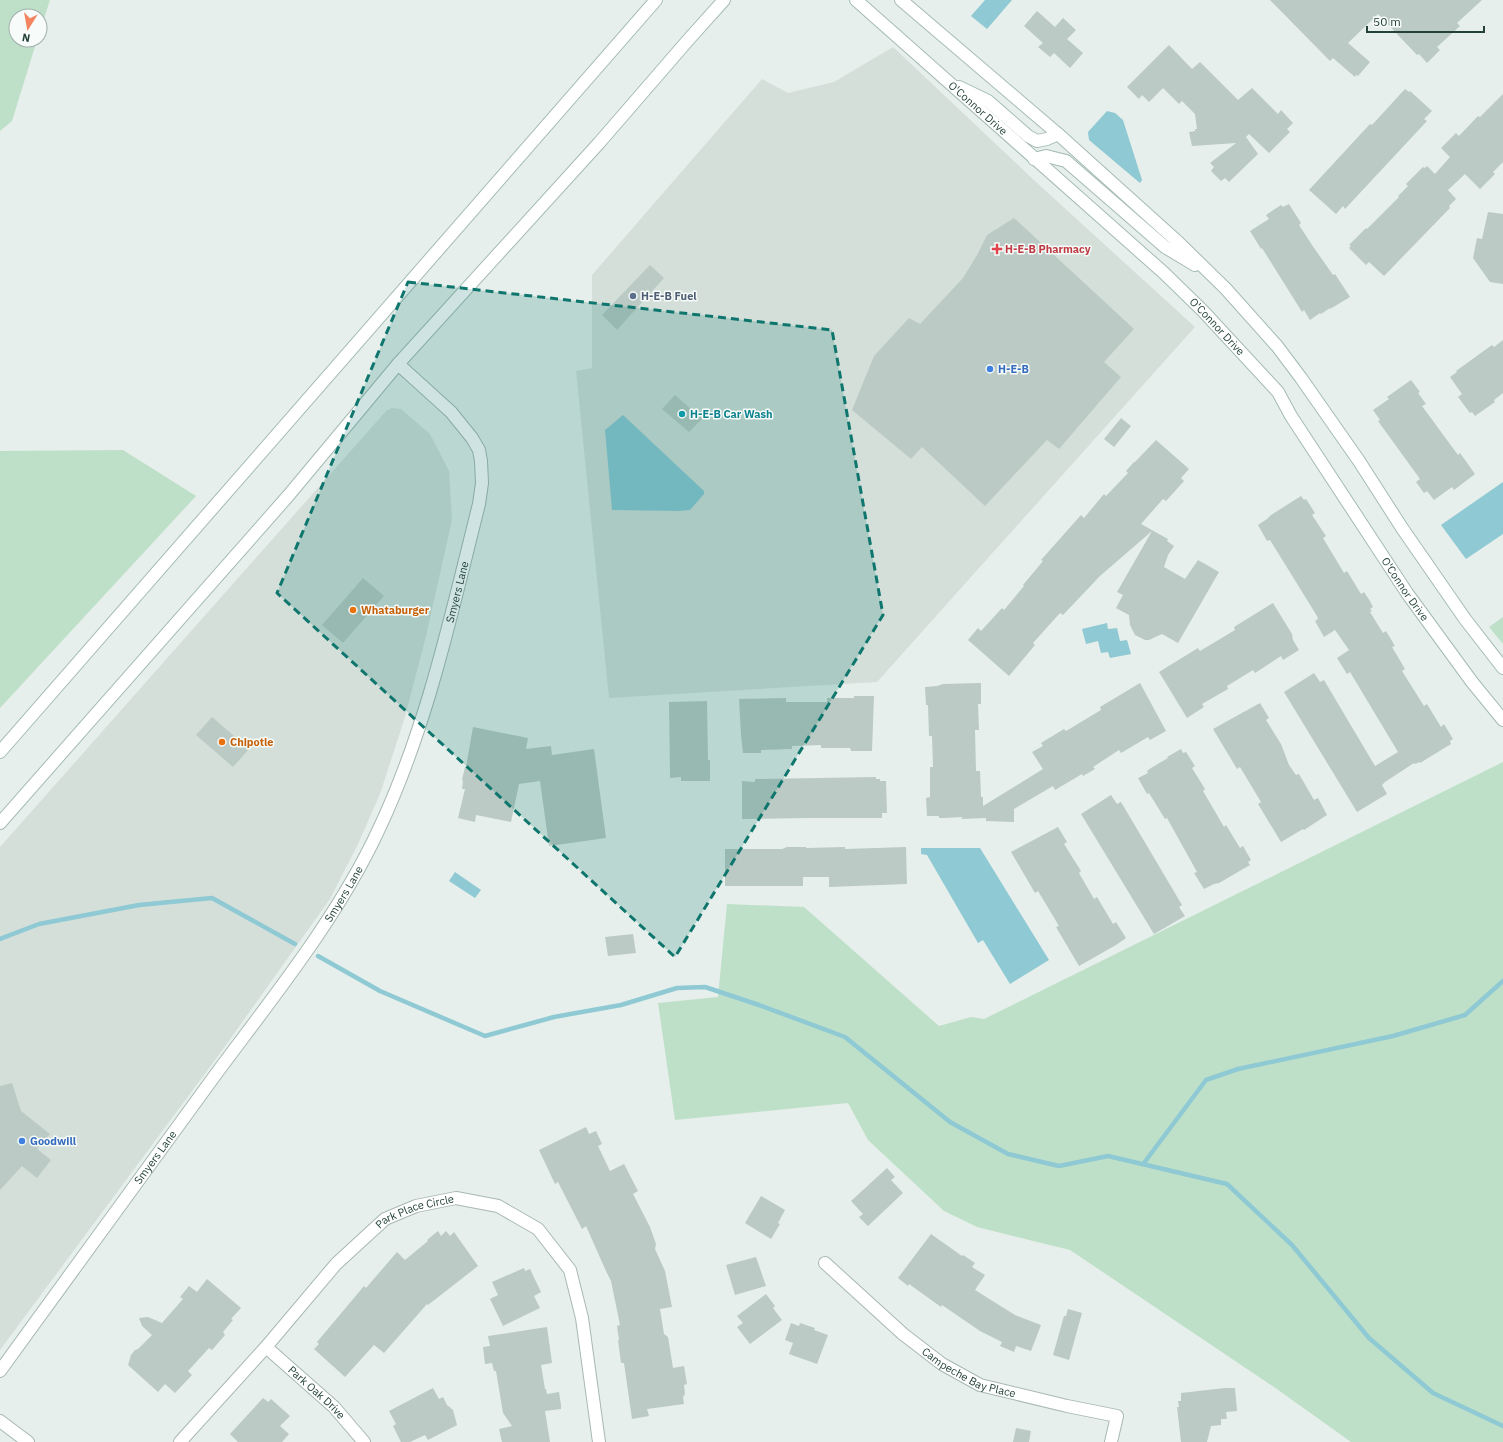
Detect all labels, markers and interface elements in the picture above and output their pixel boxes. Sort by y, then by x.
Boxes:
north arrow [8,8,48,48]
scale bar [1367,8,1484,34]
text: 50 m [1373,14,1401,29]
text: N [21,30,31,45]
street label: O'Connor Drive [946,78,1010,138]
place label: H-E-B Pharmacy [1005,242,1091,256]
marker: H-E-B Pharmacy [992,244,1002,254]
place label: H-E-B Fuel [641,289,697,303]
marker: H-E-B Fuel [628,291,638,301]
street label: O'Connor Drive [1187,295,1248,358]
place label: H-E-B [998,362,1029,376]
marker: H-E-B [985,364,995,374]
place label: H-E-B Car Wash [690,407,773,421]
marker: H-E-B Car Wash [677,409,687,419]
street label: O'Connor Drive [1378,555,1432,624]
street label: Smyers Lane [443,560,472,624]
place label: Whataburger [361,603,430,617]
marker: Whataburger [348,605,358,615]
place label: Chipotle [230,735,273,749]
marker: Chipotle [217,737,227,747]
street label: Smyers Lane [321,863,366,925]
street label: Smyers Lane [131,1128,179,1187]
place label: Goodwill [30,1134,77,1148]
marker: Goodwill [17,1136,27,1146]
street label: Park Place Circle [372,1192,455,1231]
street label: Campeche Bay Place [919,1344,1017,1400]
street label: Park Oak Drive [285,1363,348,1422]

